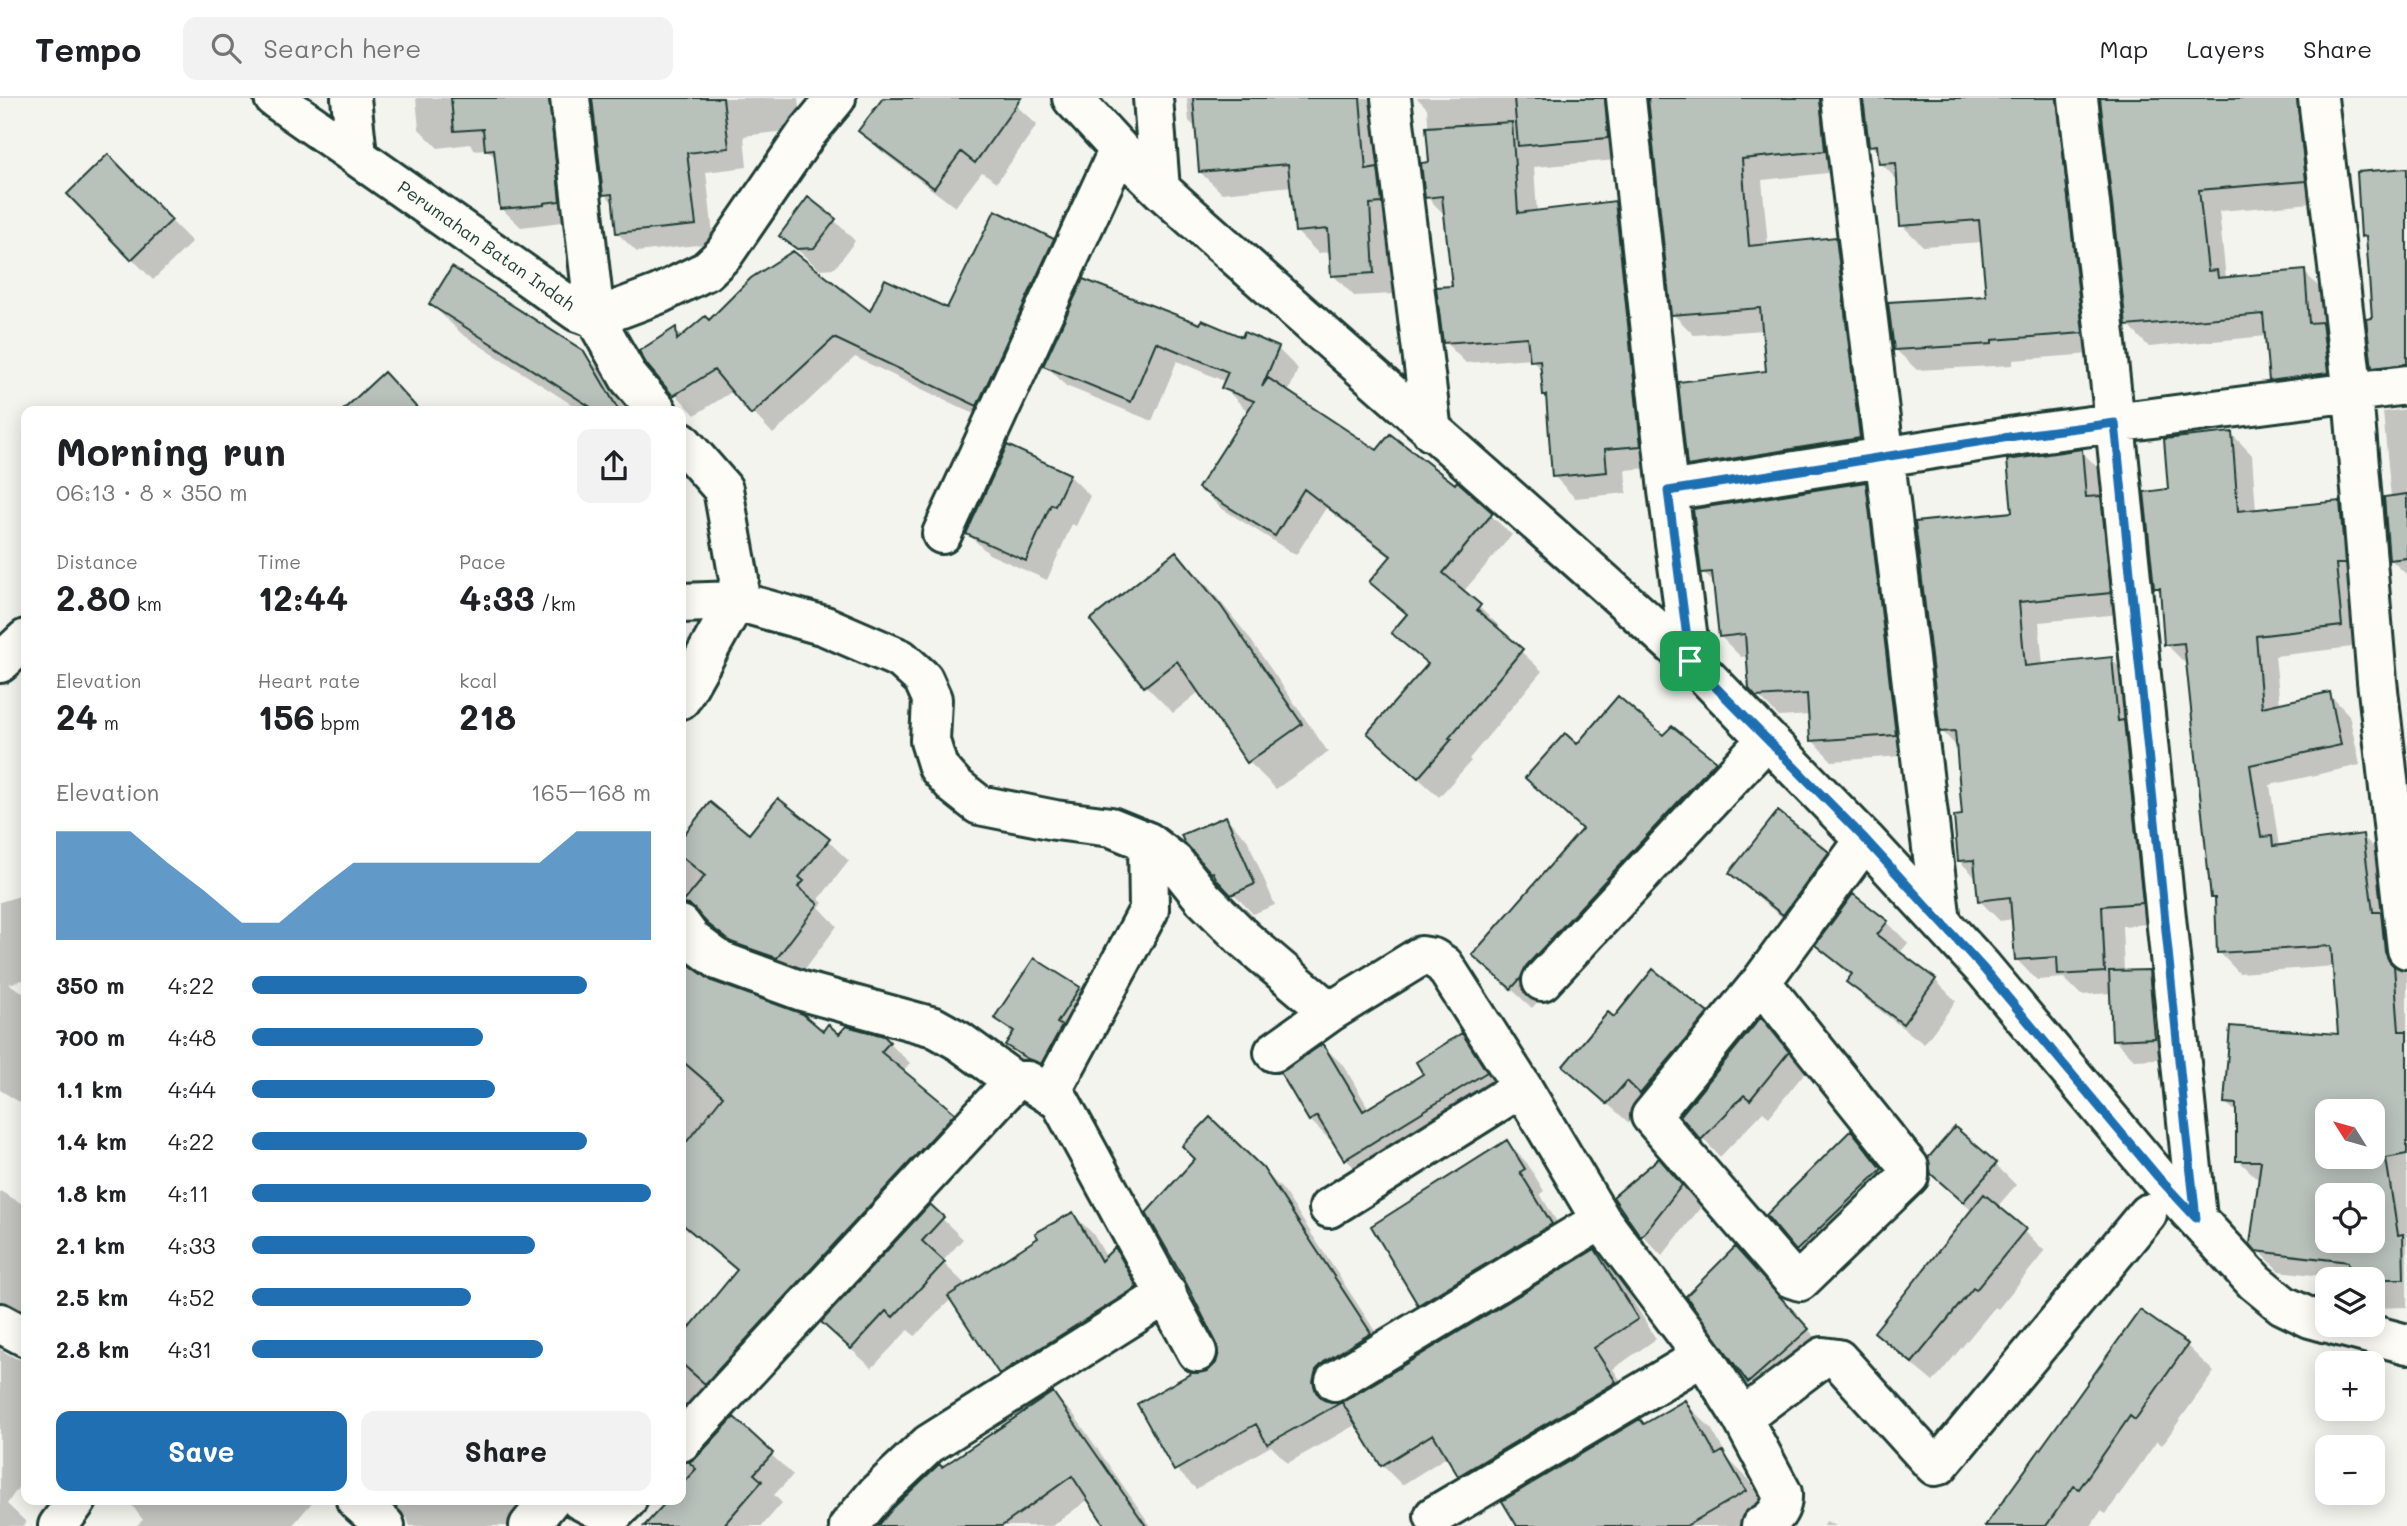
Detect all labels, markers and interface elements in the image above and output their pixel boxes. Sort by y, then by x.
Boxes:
search box [183,17,673,80]
text: Tempo [35,27,141,70]
icon: search [207,29,245,67]
text: Search here [263,31,421,65]
text: Map [2100,33,2148,64]
text: Layers [2186,33,2265,64]
text: Share [2303,33,2372,64]
street label: Perumahan Batan Indah [393,175,580,316]
text: Morning run [56,426,286,476]
button: share [577,429,651,503]
text: 06:13 · 8 × 350 m [56,477,248,507]
text: Distance [56,549,138,574]
text: Time [258,549,301,574]
text: Pace [459,549,506,574]
text: 2.80 [56,574,131,620]
text: 12:44 [258,574,348,620]
text: 4:33 [459,574,535,620]
text: km [131,591,162,616]
text: /km [535,591,576,616]
pin [1660,631,1720,691]
icon: arrive [1671,642,1709,680]
text: Elevation [56,668,141,693]
text: Heart rate [258,668,360,693]
text: kcal [459,668,497,693]
text: 24 [56,693,98,739]
text: 156 [258,693,315,739]
text: 218 [459,693,516,739]
text: m [98,710,119,735]
text: bpm [315,710,360,735]
text: Elevation [56,777,159,807]
text: 165–168 m [531,777,651,807]
text: 350 m [56,970,125,1000]
text: 4:22 [168,970,214,1000]
text: 700 m [56,1022,125,1052]
text: 4:48 [168,1022,216,1052]
text: 1.1 km [56,1074,122,1104]
text: 4:44 [168,1074,216,1104]
north arrow [2315,1099,2385,1169]
map controls [2315,1099,2385,1505]
text: 1.4 km [56,1126,127,1156]
text: 4:22 [168,1126,214,1156]
text: 1.8 km [56,1178,126,1208]
text: 4:11 [168,1178,209,1208]
button: locate [2315,1183,2385,1253]
text: 2.1 km [56,1230,125,1260]
text: 4:33 [168,1230,216,1260]
button: layers [2315,1267,2385,1337]
text: 2.5 km [56,1282,128,1312]
text: 4:52 [168,1282,215,1312]
text: 2.8 km [56,1334,129,1364]
text: 4:31 [168,1334,212,1364]
button: + [2315,1351,2385,1421]
button: Save [56,1411,347,1491]
button: Share [361,1411,651,1491]
button: − [2315,1435,2385,1505]

